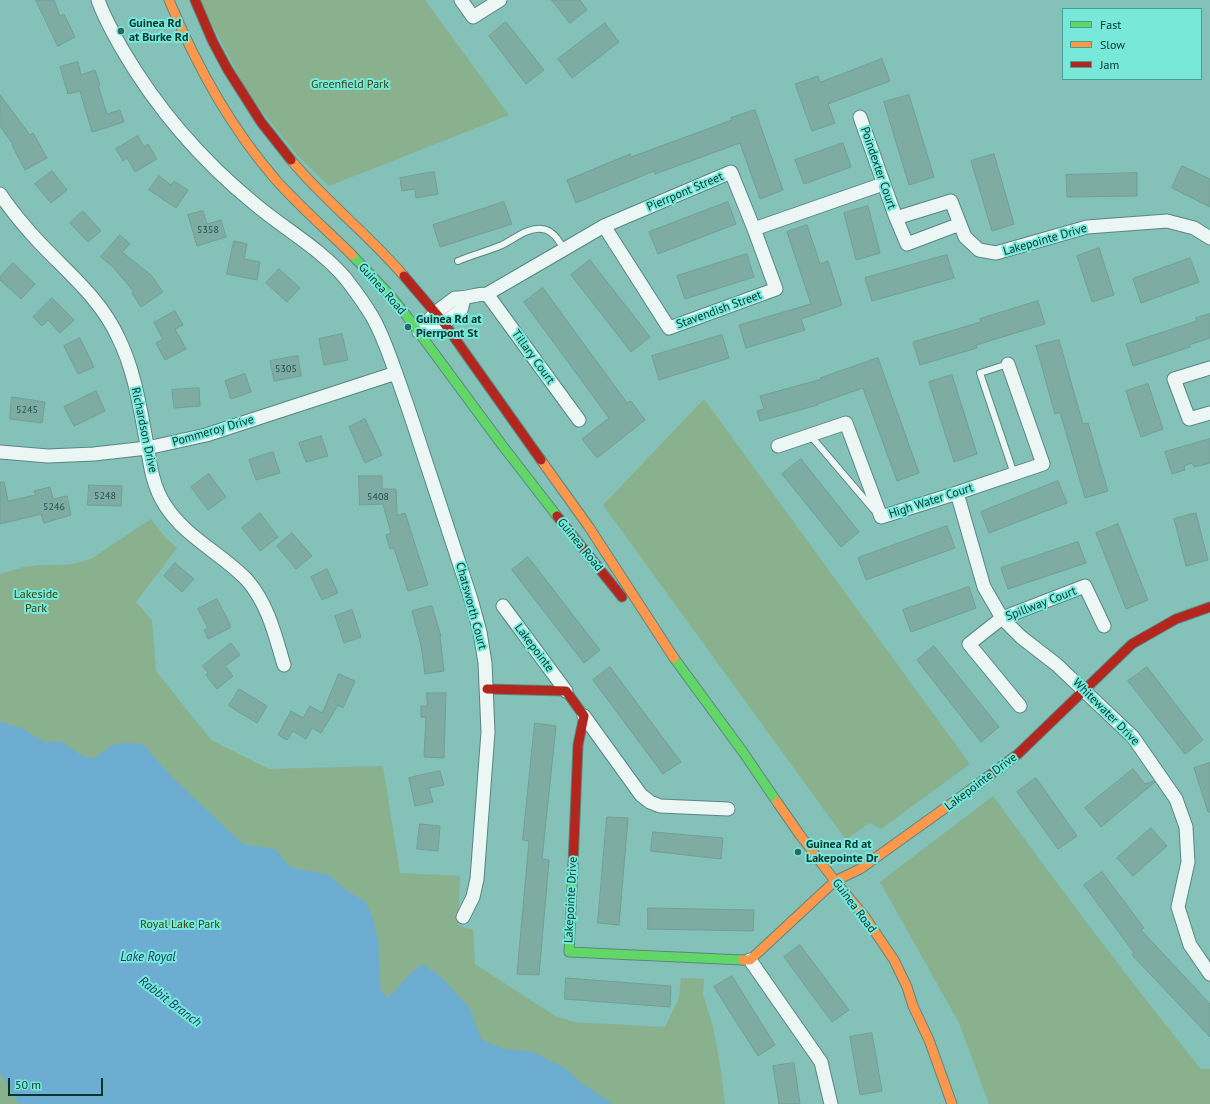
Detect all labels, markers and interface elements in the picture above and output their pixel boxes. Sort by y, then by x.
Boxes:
legend [1062,8,1202,80]
place label: Guinea Rd at Burke Rd [129,17,189,45]
text: Fast [1100,17,1121,32]
marker: Guinea Rd at Burke Rd [116,26,126,36]
text: Slow [1100,37,1125,52]
text: Jam [1100,57,1119,72]
park label: Greenfield Park [311,78,389,92]
street label: Poindexter Court [857,125,899,211]
street label: Pierrpont Street [645,169,725,215]
street label: Lakepointe Drive [1001,221,1089,259]
house number: 5358 [197,224,219,236]
street label: Guinea Road [355,260,409,318]
street label: Stavendish Street [674,288,764,332]
place label: Guinea Rd at Pierrpont St [416,313,481,341]
marker: Guinea Rd at Pierrpont St [403,322,413,332]
street label: Tillary Court [508,327,558,387]
house number: 5305 [275,363,297,375]
street label: Richardson Drive [128,386,160,474]
house number: 5245 [16,404,38,416]
street label: Pommeroy Drive [170,412,256,450]
street label: High Water Court [887,481,975,521]
house number: 5248 [94,490,116,502]
house number: 5408 [367,491,389,503]
house number: 5246 [43,501,65,513]
street label: Guinea Road [554,516,606,574]
street label: Chatsworth Court [452,561,490,651]
street label: Spillway Court [1004,584,1078,624]
park label: Lakeside Park [14,588,58,616]
street label: Lakepointe [511,621,557,675]
street label: Whitewater Drive [1070,676,1142,748]
street label: Lakepointe Drive [942,750,1020,814]
place label: Guinea Rd at Lakepointe Dr [806,838,878,866]
marker: Guinea Rd at Lakepointe Dr [793,847,803,857]
street label: Lakepointe Drive [562,856,580,944]
street label: Guinea Road [829,876,879,936]
park label: Royal Lake Park [140,918,220,932]
water label: Lake Royal [120,949,176,965]
water label: Rabbit Branch [136,973,204,1031]
scale bar [10,1070,105,1096]
text: 50 m [15,1077,41,1092]

